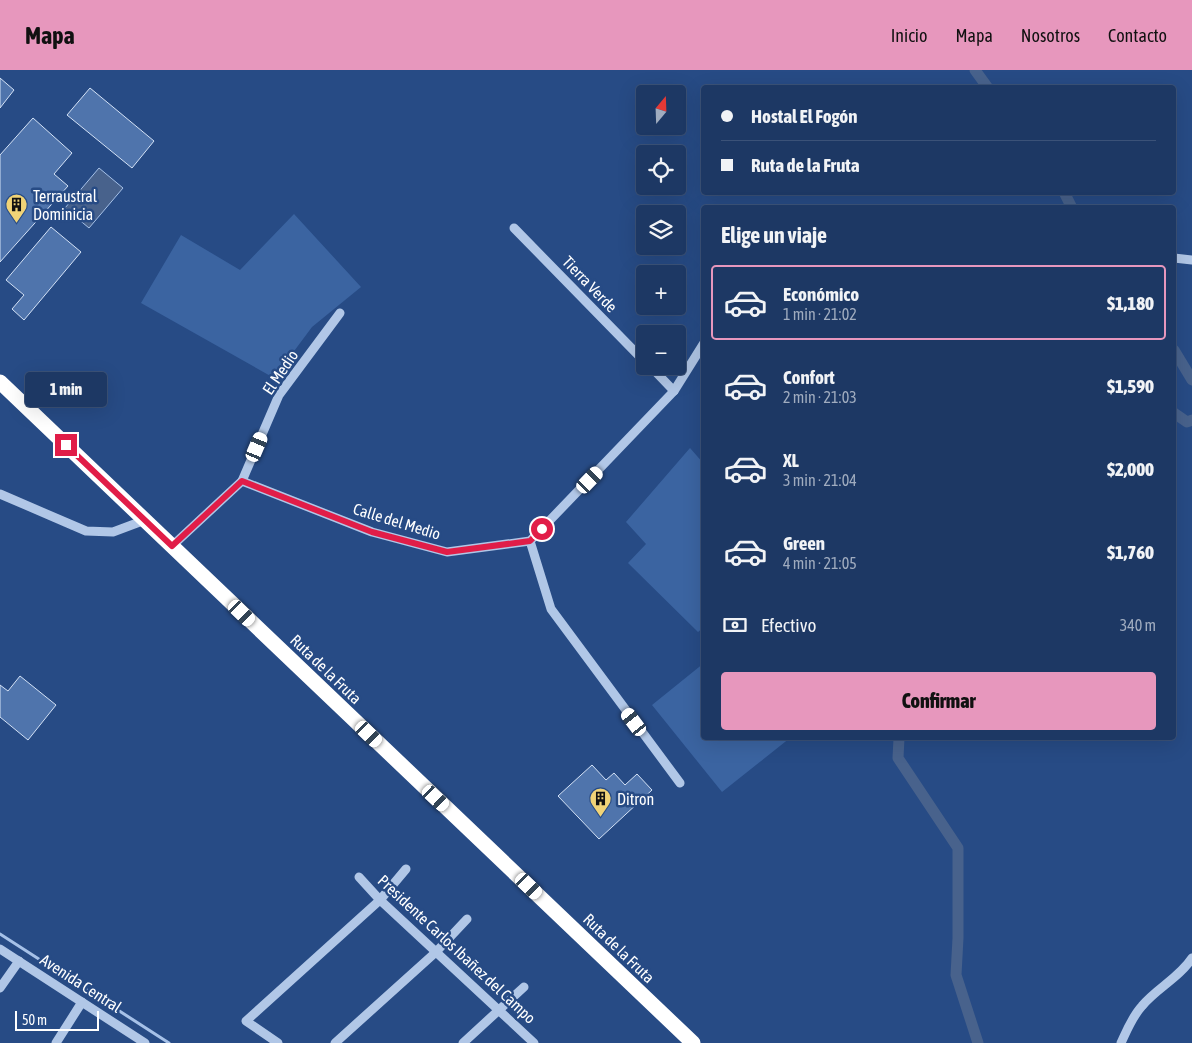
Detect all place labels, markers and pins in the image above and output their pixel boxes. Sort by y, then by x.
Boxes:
place label: Terraustral Dominicia [33,187,98,223]
building icon: Terraustral Dominicia [5,193,29,224]
building icon: Ditron [589,787,613,818]
place label: Ditron [617,790,654,808]

